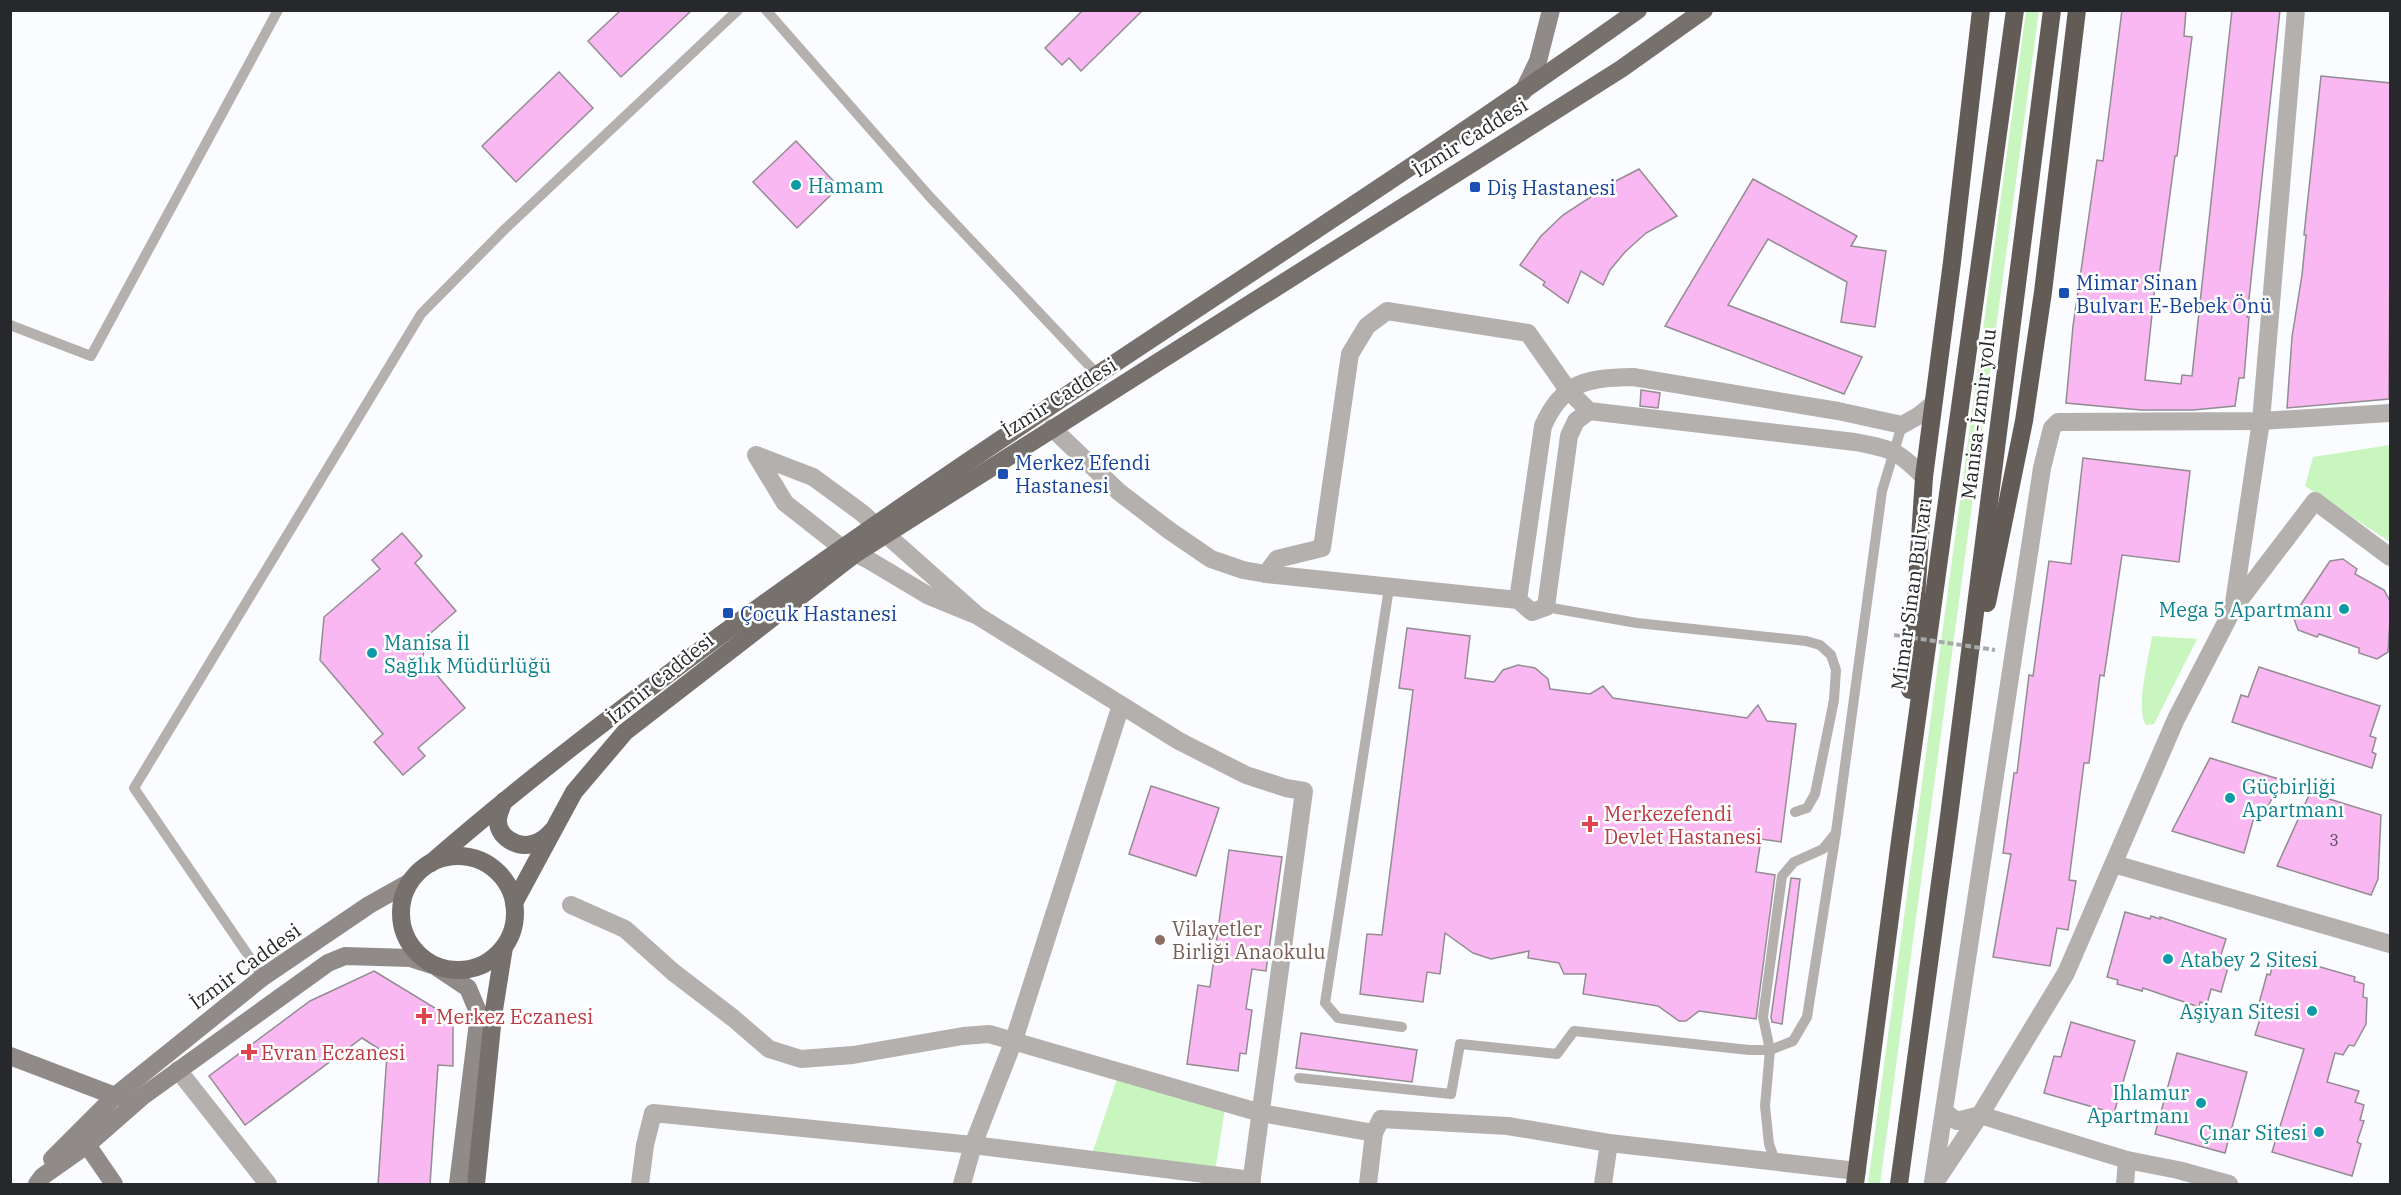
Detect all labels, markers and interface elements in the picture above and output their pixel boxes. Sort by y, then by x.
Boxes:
street label: İzmir Caddesi [1407,91,1533,183]
place label: Hamam [808,172,884,199]
place label: Diş Hastanesi [1487,174,1616,201]
marker: Hamam [789,178,803,192]
marker: Diş Hastanesi [1468,180,1482,194]
place label: Mimar Sinan Bulvarı E-Bebek Önü [2076,269,2272,319]
marker: Mimar Sinan Bulvarı E-Bebek Önü [2057,286,2071,300]
street label: Manisa-İzmir yolu [1954,327,2002,501]
street label: İzmir Caddesi [996,351,1122,443]
place label: Merkez Efendi Hastanesi [1015,449,1150,499]
marker: Merkez Efendi Hastanesi [996,467,1010,481]
street label: Mimar Sinan Bulvarı [1884,496,1938,692]
place label: Mega 5 Apartmanı [2159,596,2332,623]
place label: Çocuk Hastanesi [740,600,897,627]
marker: Mega 5 Apartmanı [2337,602,2351,616]
marker: Çocuk Hastanesi [721,606,735,620]
street label: İzmir Caddesi [601,626,719,730]
place label: Manisa İl Sağlık Müdürlüğü [384,629,551,679]
marker: Manisa İl Sağlık Müdürlüğü [365,646,379,660]
place label: Güçbirliği Apartmanı [2242,773,2344,823]
marker: Güçbirliği Apartmanı [2223,791,2237,805]
place label: Merkezefendi Devlet Hastanesi [1604,800,1762,850]
marker: Merkezefendi Devlet Hastanesi [1581,815,1599,833]
house number: 3 [2329,830,2339,850]
place label: Vilayetler Birliği Anaokulu [1172,915,1326,965]
street label: İzmir Caddesi [184,917,306,1015]
marker: Vilayetler Birliği Anaokulu [1153,933,1167,947]
place label: Atabey 2 Sitesi [2180,946,2318,973]
marker: Atabey 2 Sitesi [2161,952,2175,966]
place label: Aşiyan Sitesi [2180,998,2300,1025]
place label: Merkez Eczanesi [436,1003,593,1030]
marker: Aşiyan Sitesi [2305,1004,2319,1018]
marker: Merkez Eczanesi [417,1009,431,1023]
place label: Evran Eczanesi [261,1039,405,1066]
marker: Evran Eczanesi [242,1045,256,1059]
place label: Ihlamur Apartmanı [2087,1079,2189,1129]
marker: Ihlamur Apartmanı [2194,1096,2208,1110]
place label: Çınar Sitesi [2199,1119,2307,1146]
marker: Çınar Sitesi [2312,1125,2326,1139]

